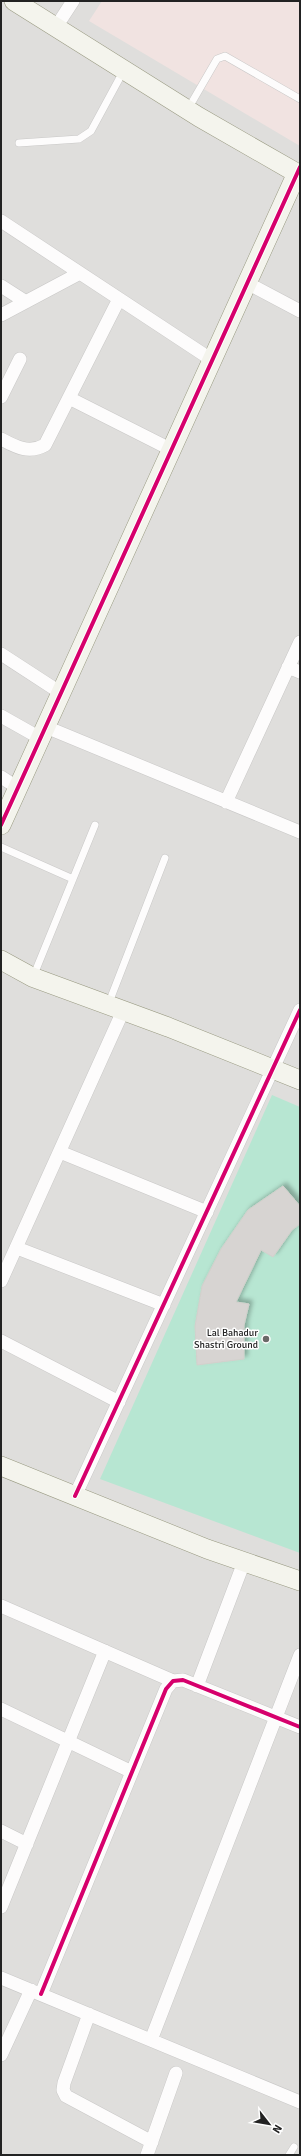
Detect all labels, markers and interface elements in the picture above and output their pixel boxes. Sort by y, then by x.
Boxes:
place label: Lal Bahadur Shastri Ground [194,1327,258,1351]
marker: Lal Bahadur Shastri Ground [261,1334,271,1344]
north arrow [249,2104,289,2144]
text: N [270,2122,285,2136]

